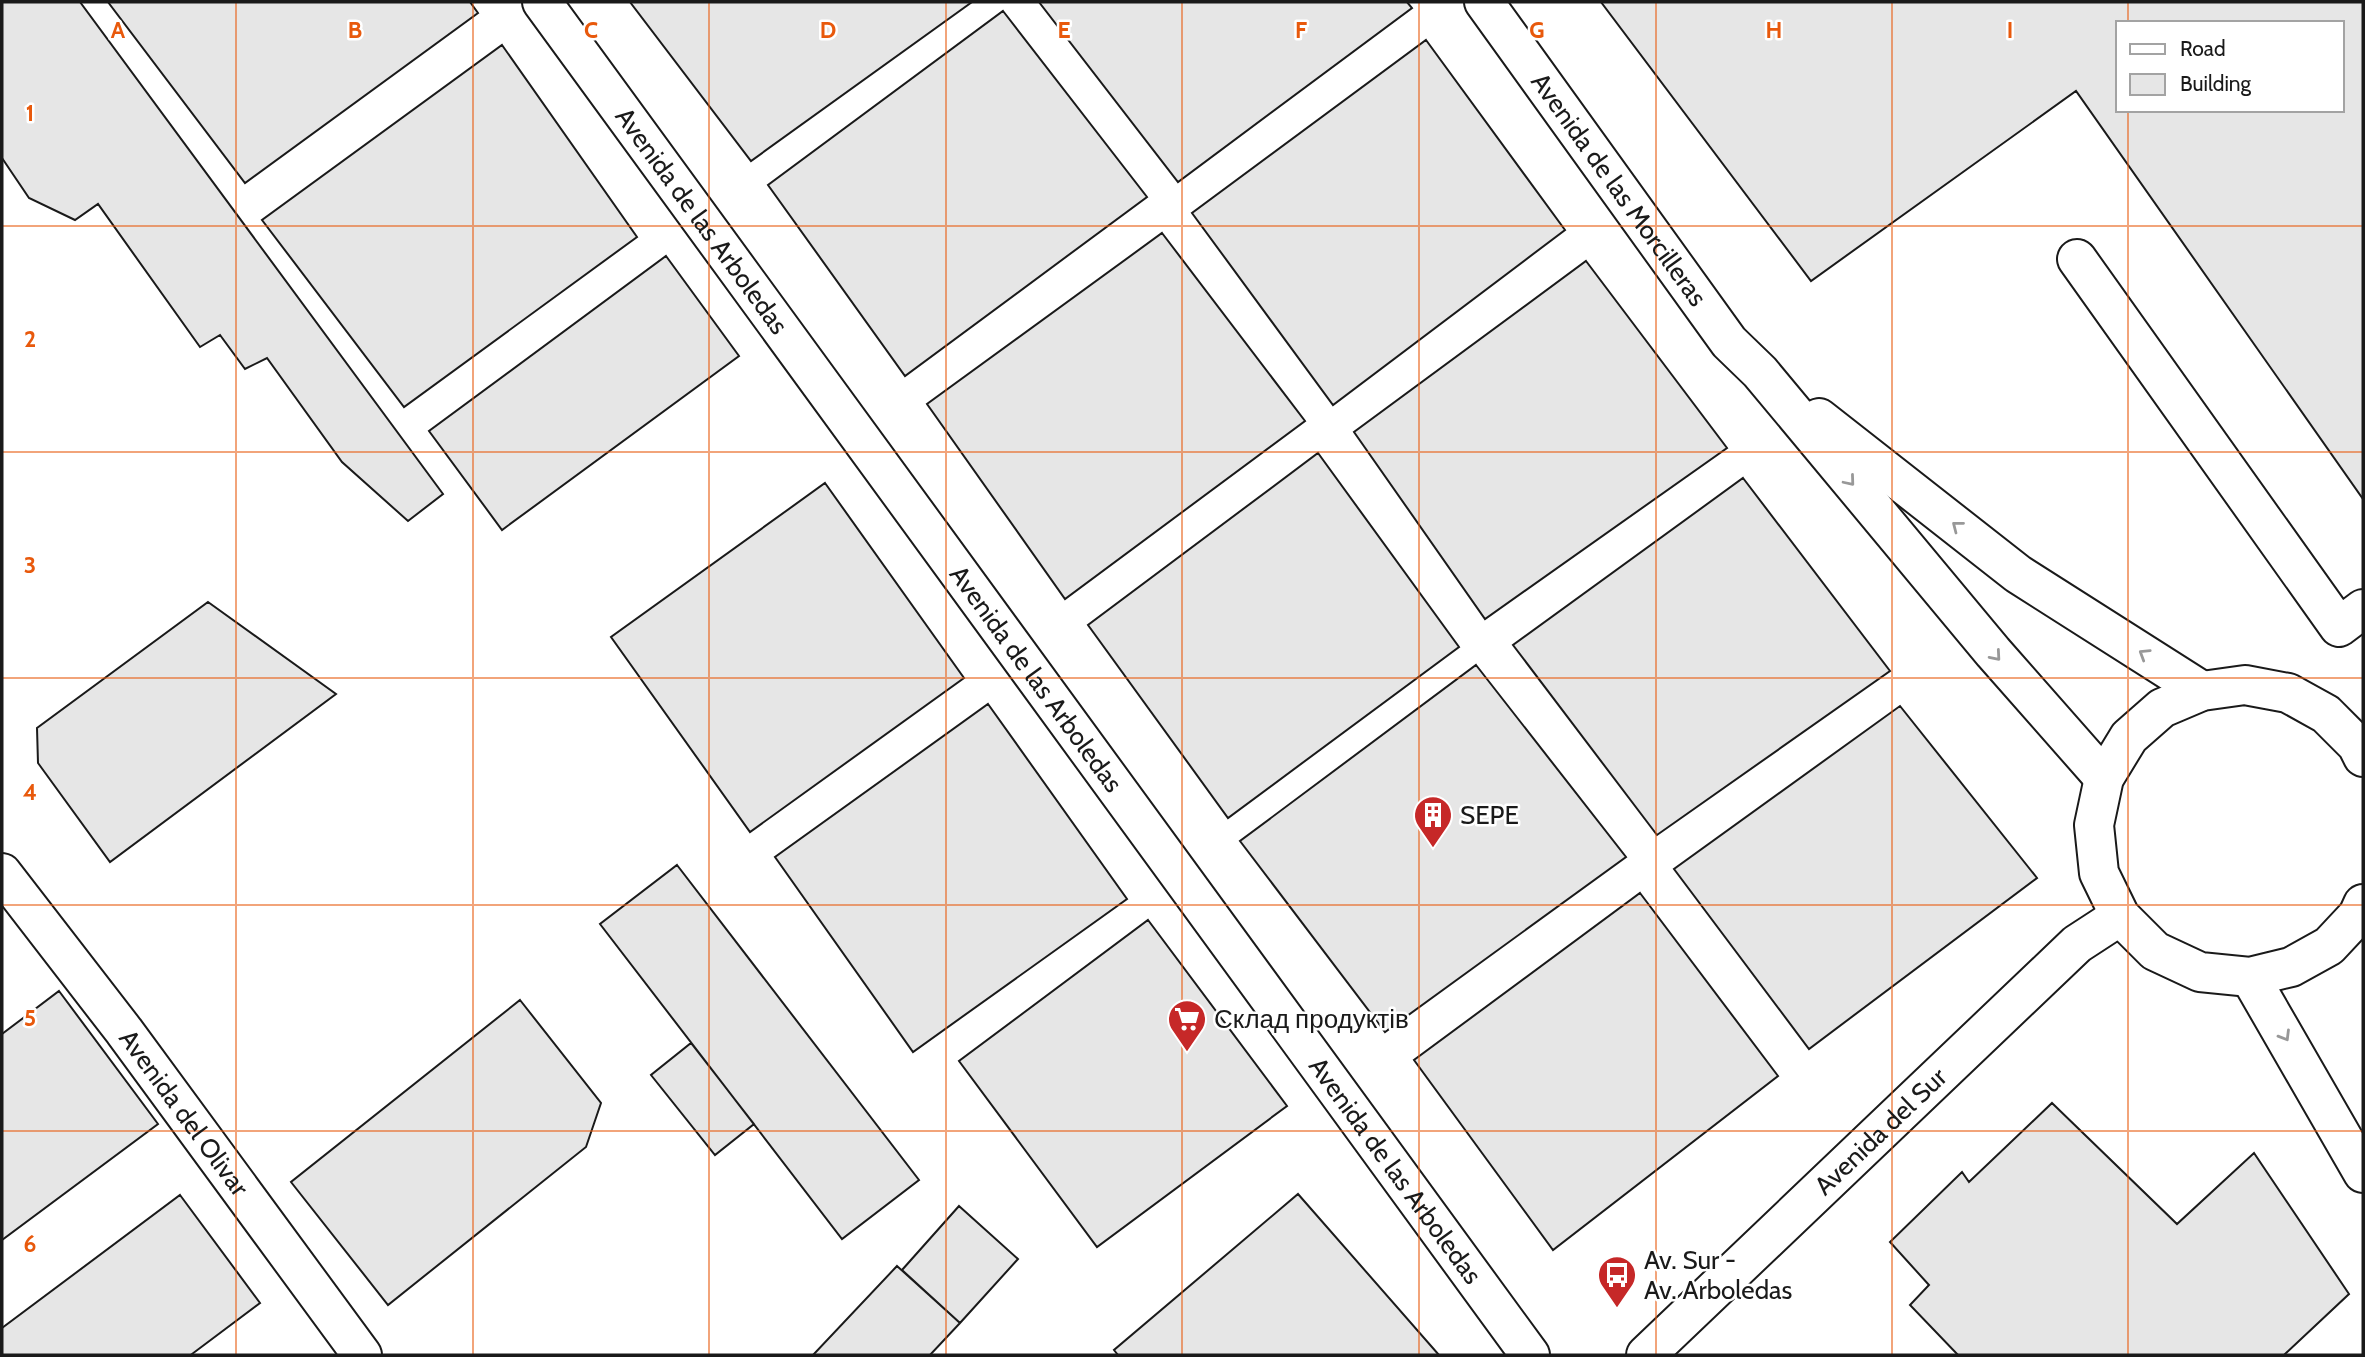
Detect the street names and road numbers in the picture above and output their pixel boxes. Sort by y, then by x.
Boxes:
street label: Avenida de las Morcilleras [1524,67,1714,312]
street label: Avenida de las Arboledas [608,101,795,341]
street label: Avenida de las Arboledas [943,559,1130,799]
street label: Avenida del Olivar [112,1023,256,1203]
street label: Avenida de las Arboledas [1302,1051,1489,1290]
street label: Avenida del Sur [1808,1060,1954,1202]

